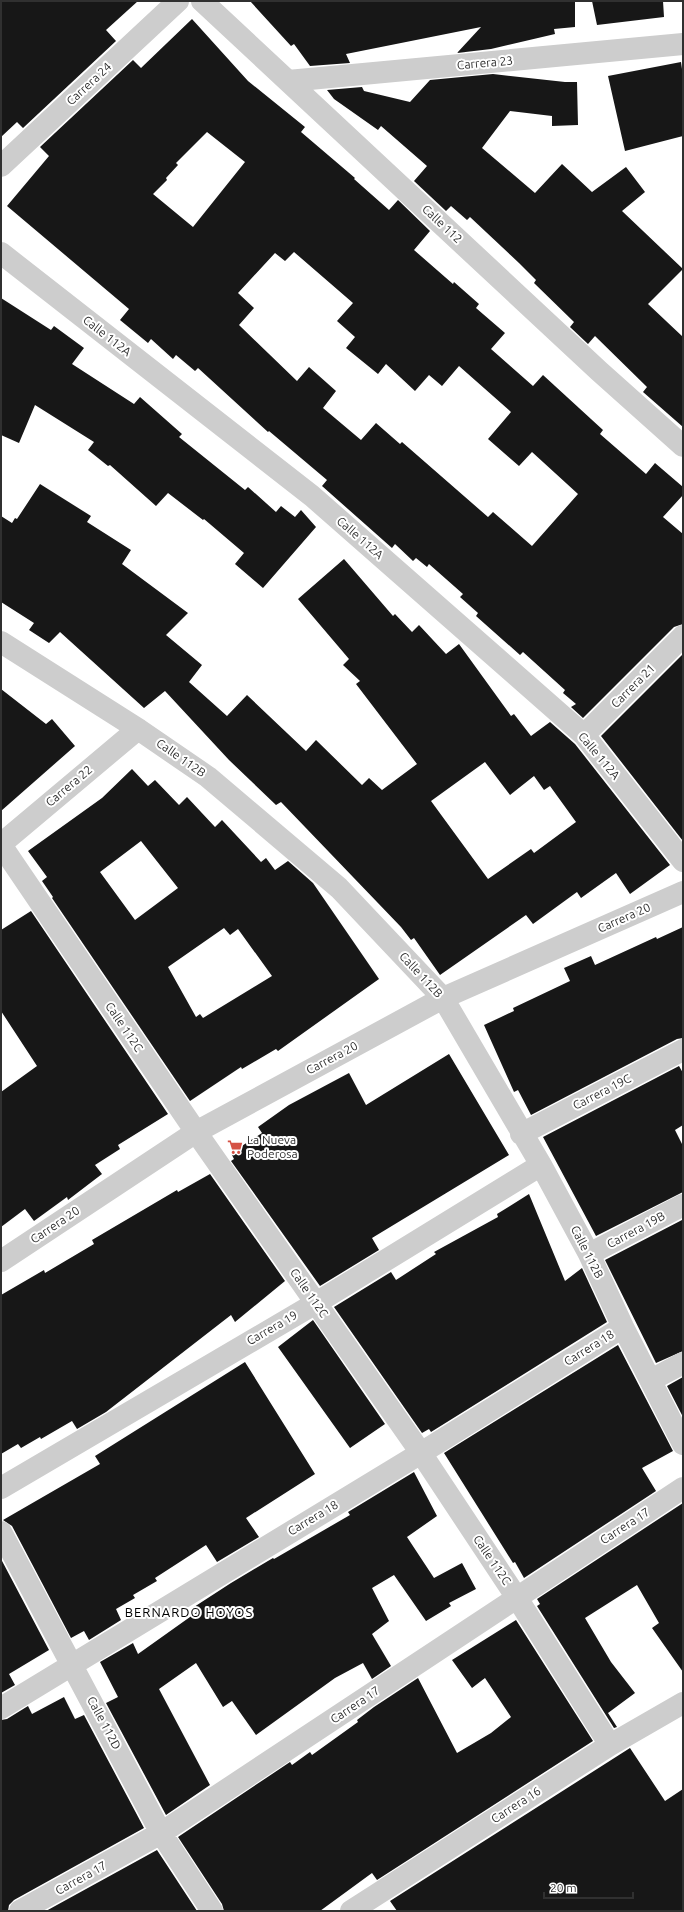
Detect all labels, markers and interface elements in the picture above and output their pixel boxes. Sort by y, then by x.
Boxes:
street label: Carrera 23 [456,54,514,71]
street label: Carrera 24 [64,60,114,108]
street label: Calle 112 [420,202,465,245]
street label: Calle 112A [81,313,134,358]
street label: Calle 112A [334,514,386,561]
street label: Carrera 21 [608,661,657,710]
street label: Calle 112A [576,730,623,782]
street label: Calle 112B [154,736,208,779]
street label: Carrera 22 [43,763,94,809]
street label: Carrera 20 [595,900,652,935]
street label: Calle 112B [397,949,446,1000]
street label: Calle 112C [103,1000,146,1054]
street label: Carrera 20 [304,1039,360,1076]
street label: Carrera 19C [570,1071,634,1112]
place label: La Nueva Poderosa [247,1133,298,1160]
supermarket icon: La Nueva Poderosa [226,1138,244,1156]
street label: Carrera 20 [28,1203,82,1246]
street label: Carrera 19B [605,1209,667,1250]
street label: Calle 112B [569,1223,606,1280]
street label: Calle 112C [288,1266,331,1320]
street label: Carrera 19 [244,1308,299,1347]
street label: Carrera 18 [561,1327,616,1368]
street label: Carrera 18 [285,1497,340,1538]
street label: Carrera 17 [598,1505,652,1546]
street label: Calle 112C [471,1533,514,1587]
district label: BERNARDO HOYOS [125,1605,253,1619]
street label: Carrera 17 [328,1683,382,1726]
street label: Calle 112D [85,1694,124,1751]
street label: Carrera 16 [489,1784,543,1825]
street label: Carrera 17 [53,1858,109,1897]
scale bar [544,1874,633,1900]
text: 20 m [550,1881,577,1894]

